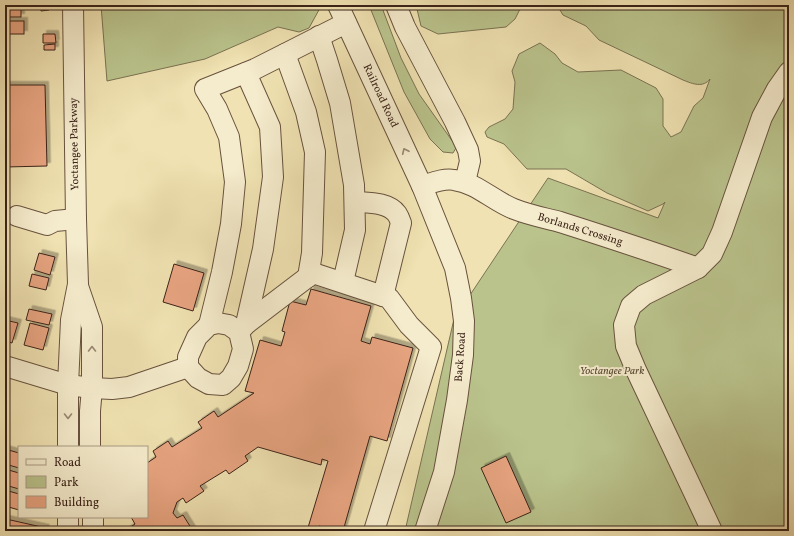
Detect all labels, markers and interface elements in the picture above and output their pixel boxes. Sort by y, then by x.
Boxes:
street label: Railroad Road [359,62,401,130]
street label: Yoctangee Parkway [67,97,83,191]
one-way arrow [402,148,410,155]
street label: Borlands Crossing [536,210,625,250]
street label: Back Road [452,332,470,382]
one-way arrow [88,346,96,352]
park label: Yoctangee Park [580,364,644,379]
one-way arrow [64,413,72,419]
legend [18,446,148,518]
text: Road [54,455,81,471]
text: Park [54,475,79,491]
text: Building [54,495,99,511]

